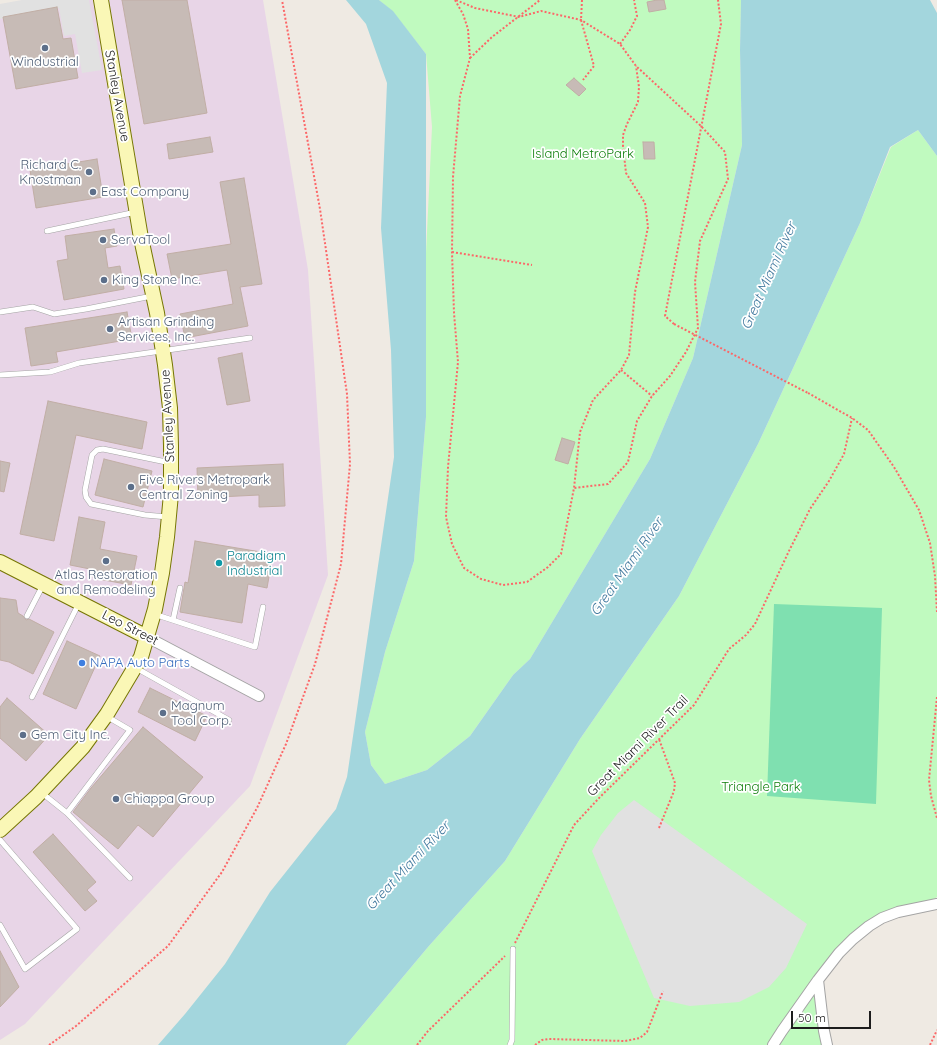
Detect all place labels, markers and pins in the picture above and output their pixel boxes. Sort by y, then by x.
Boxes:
marker: Windustrial [40,43,50,53]
place label: Windustrial [11,54,79,70]
place label: Richard C. Knostman [19,157,81,188]
marker: Richard C. Knostman [84,167,94,177]
place label: East Company [101,184,189,200]
marker: East Company [88,187,98,197]
place label: ServaTool [111,232,170,248]
marker: ServaTool [98,235,108,245]
place label: King Stone Inc. [112,272,200,288]
marker: King Stone Inc. [99,275,109,285]
place label: Artisan Grinding Services, Inc. [118,314,214,345]
marker: Artisan Grinding Services, Inc. [105,324,115,334]
place label: Five Rivers Metropark Central Zoning [139,472,270,503]
marker: Five Rivers Metropark Central Zoning [126,482,136,492]
place label: Paradigm Industrial [227,548,286,579]
marker: Atlas Restoration and Remodeling [101,556,111,566]
marker: Paradigm Industrial [214,558,224,568]
place label: Atlas Restoration and Remodeling [55,567,157,598]
place label: NAPA Auto Parts [90,655,190,671]
marker: NAPA Auto Parts [77,658,87,668]
place label: Magnum Tool Corp. [171,698,231,729]
marker: Magnum Tool Corp. [158,708,168,718]
place label: Gem City Inc. [31,727,109,743]
marker: Gem City Inc. [18,730,28,740]
place label: Chiappa Group [124,791,215,807]
marker: Chiappa Group [111,794,121,804]

